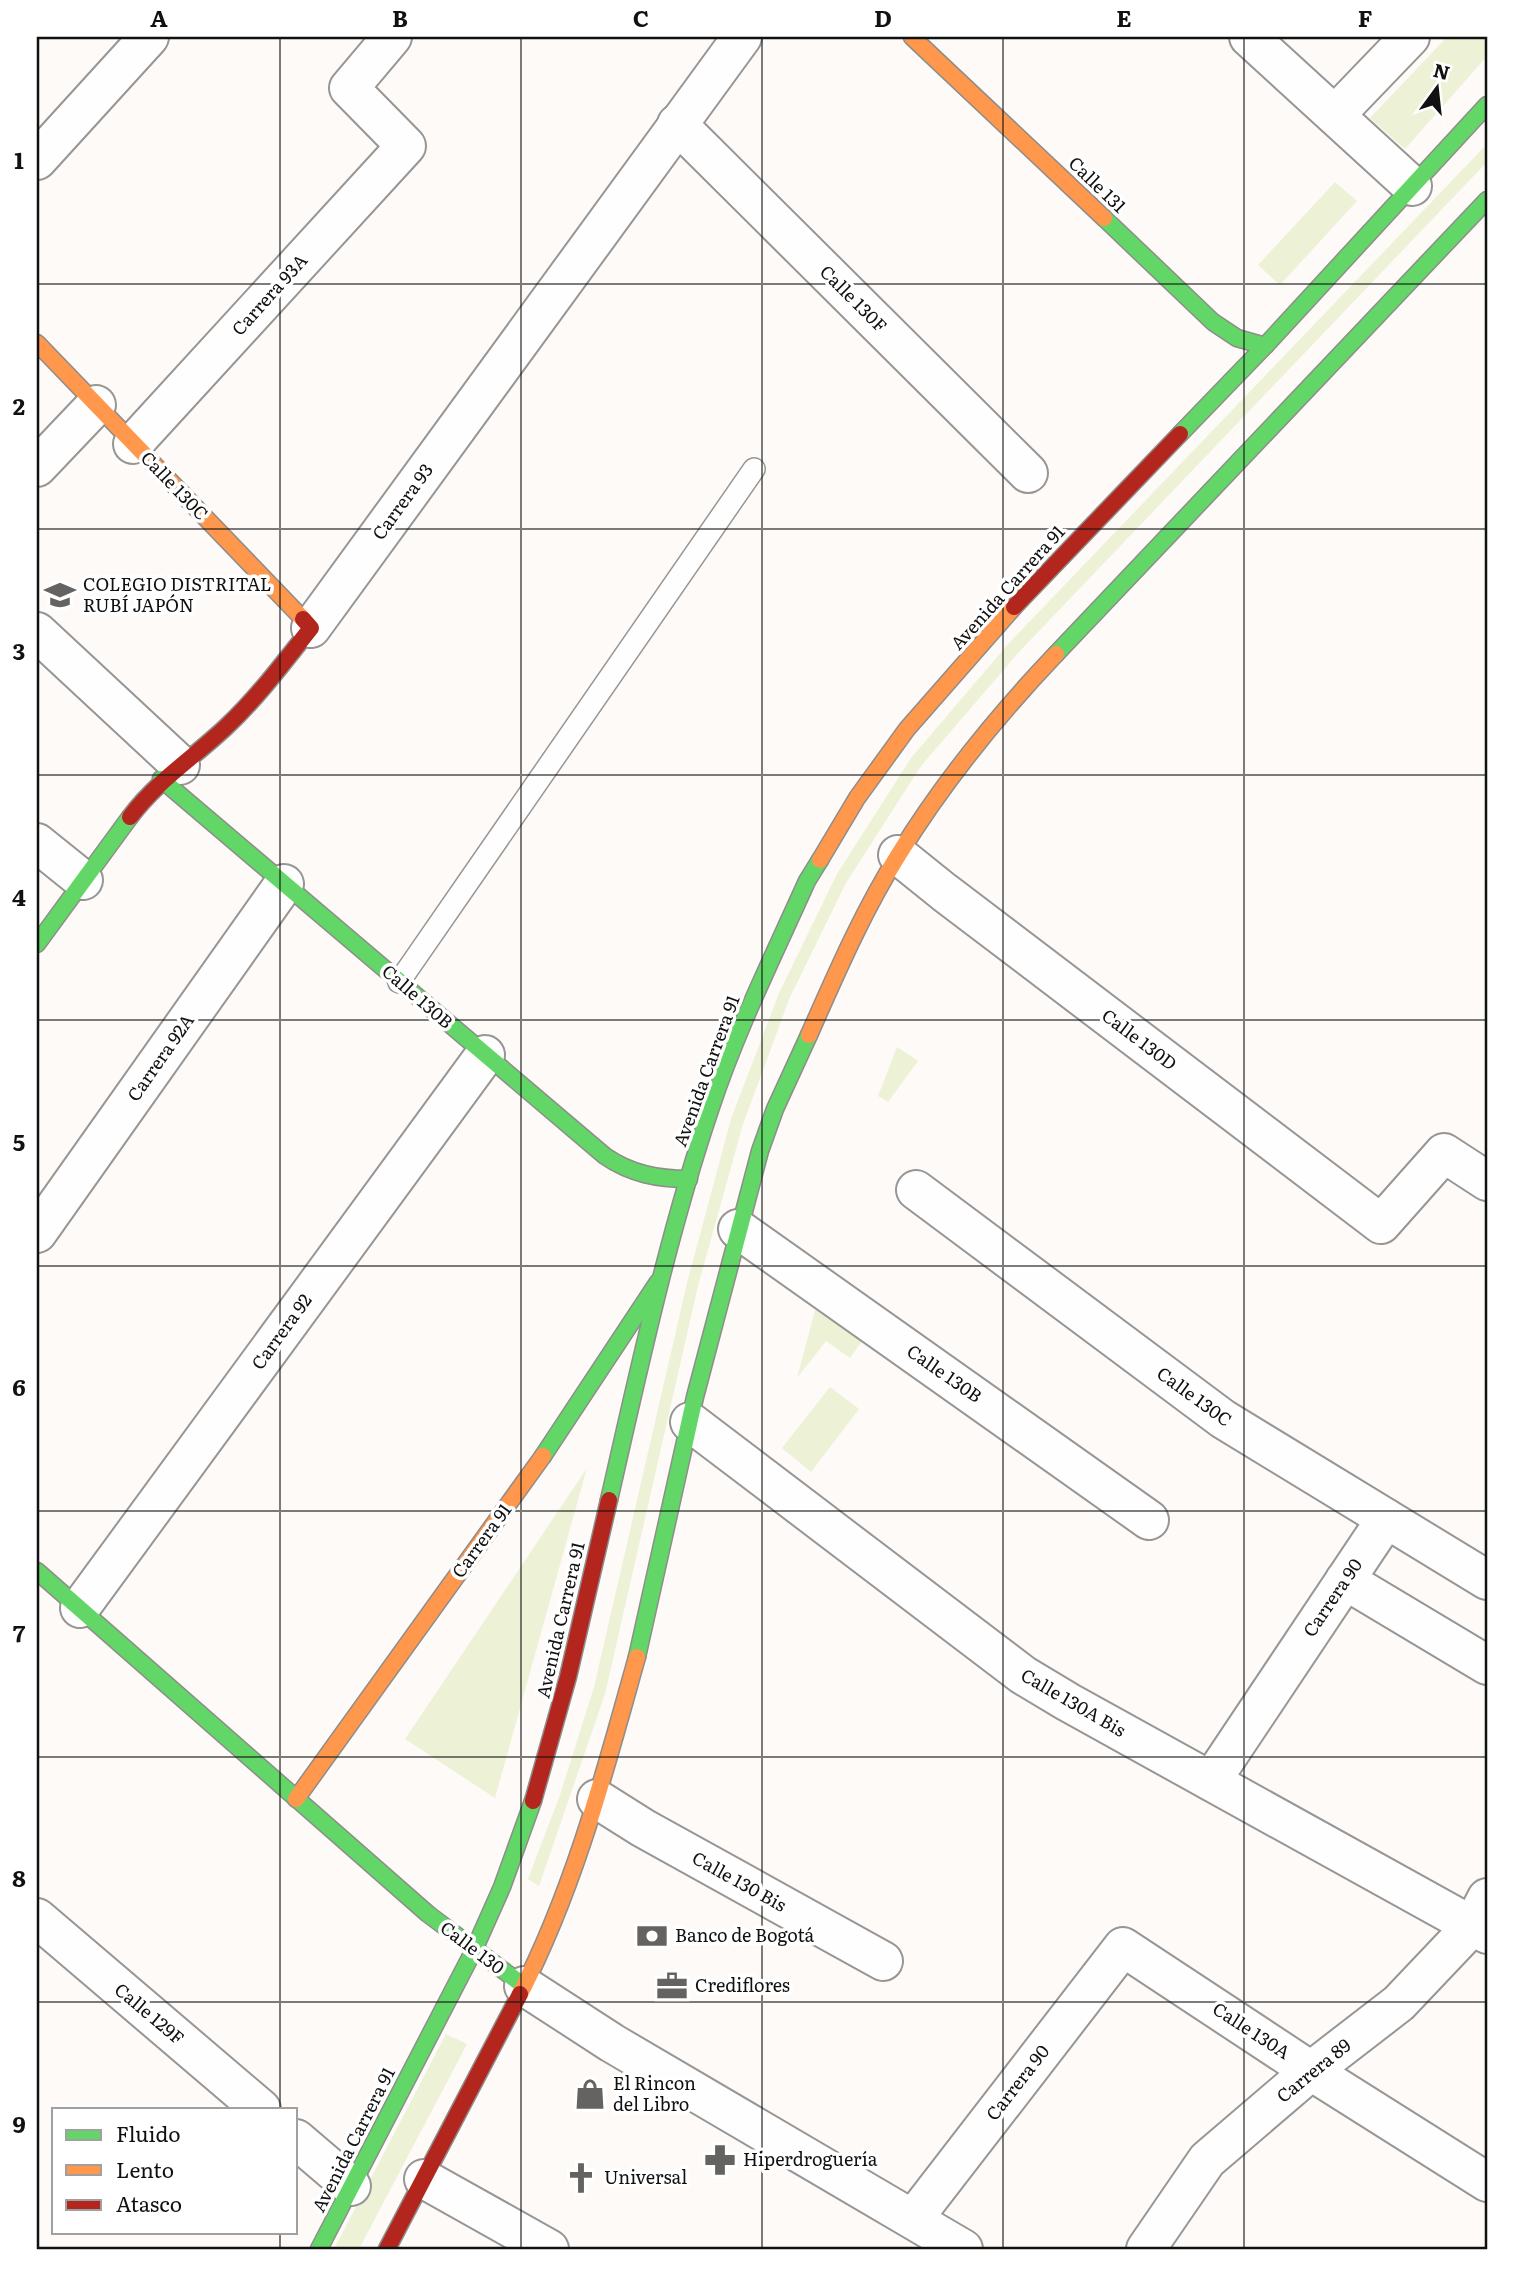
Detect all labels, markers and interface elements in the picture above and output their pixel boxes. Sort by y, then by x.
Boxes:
text: A [150,0,168,34]
text: B [392,0,408,34]
text: C [633,0,649,34]
text: D [874,0,892,34]
text: E [1116,0,1132,34]
text: F [1358,0,1373,34]
north arrow [1402,52,1472,122]
text: N [1430,55,1453,86]
text: 1 [14,142,24,176]
street label: Calle 131 [1063,149,1133,218]
street label: Carrera 93A [225,247,313,341]
street label: Calle 130F [814,258,894,338]
text: 2 [13,388,25,422]
street label: Calle 130C [135,444,215,526]
street label: Carrera 93 [365,457,439,545]
street label: Avenida Carrera 91 [943,519,1070,655]
place label: COLEGIO DISTRITAL RUBÍ JAPÓN [83,570,272,618]
school or university icon: COLEGIO DISTRITAL RUBÍ JAPÓN [43,578,77,612]
text: 3 [13,633,25,667]
text: 4 [12,879,26,913]
street label: Calle 130B [377,957,459,1034]
street label: Avenida Carrera 91 [666,991,746,1150]
street label: Calle 130D [1097,1001,1183,1076]
street label: Carrera 92A [120,1008,200,1106]
text: 5 [13,1124,25,1158]
street label: Carrera 92 [244,1288,318,1375]
street label: Calle 130B [902,1337,988,1409]
street label: Calle 130C [1152,1359,1238,1432]
text: 6 [12,1369,26,1403]
street label: Carrera 91 [444,1497,517,1583]
street label: Avenida Carrera 91 [528,1539,591,1701]
street label: Carrera 90 [1296,1552,1368,1642]
text: 7 [13,1615,26,1649]
street label: Calle 130A Bis [1016,1661,1131,1743]
street label: Calle 130 Bis [688,1844,792,1918]
text: 8 [12,1860,26,1894]
street label: Calle 130 [435,1914,511,1980]
bank icon: Banco de Bogotá [635,1919,669,1953]
place label: Banco de Bogotá [675,1921,815,1948]
office icon: Crediflores [655,1969,689,2003]
place label: Crediflores [695,1971,790,1998]
street label: Calle 129F [109,1976,191,2050]
street label: Calle 130A [1208,1995,1296,2065]
street label: Carrera 89 [1270,2031,1356,2108]
street label: Carrera 90 [979,2038,1055,2126]
street label: Avenida Carrera 91 [304,2062,401,2217]
place label: El Rincon del Libro [613,2069,696,2117]
shop icon: El Rincon del Libro [573,2077,607,2111]
text: 9 [12,2106,26,2140]
legend [52,2108,298,2234]
text: Fluido [116,2117,180,2148]
pharmacy icon: Hiperdroguería [703,2143,737,2177]
place label: Hiperdroguería [743,2145,878,2172]
text: Lento [116,2153,174,2184]
church icon: Universal [564,2161,598,2195]
place label: Universal [604,2163,687,2190]
text: Atasco [116,2187,182,2218]

